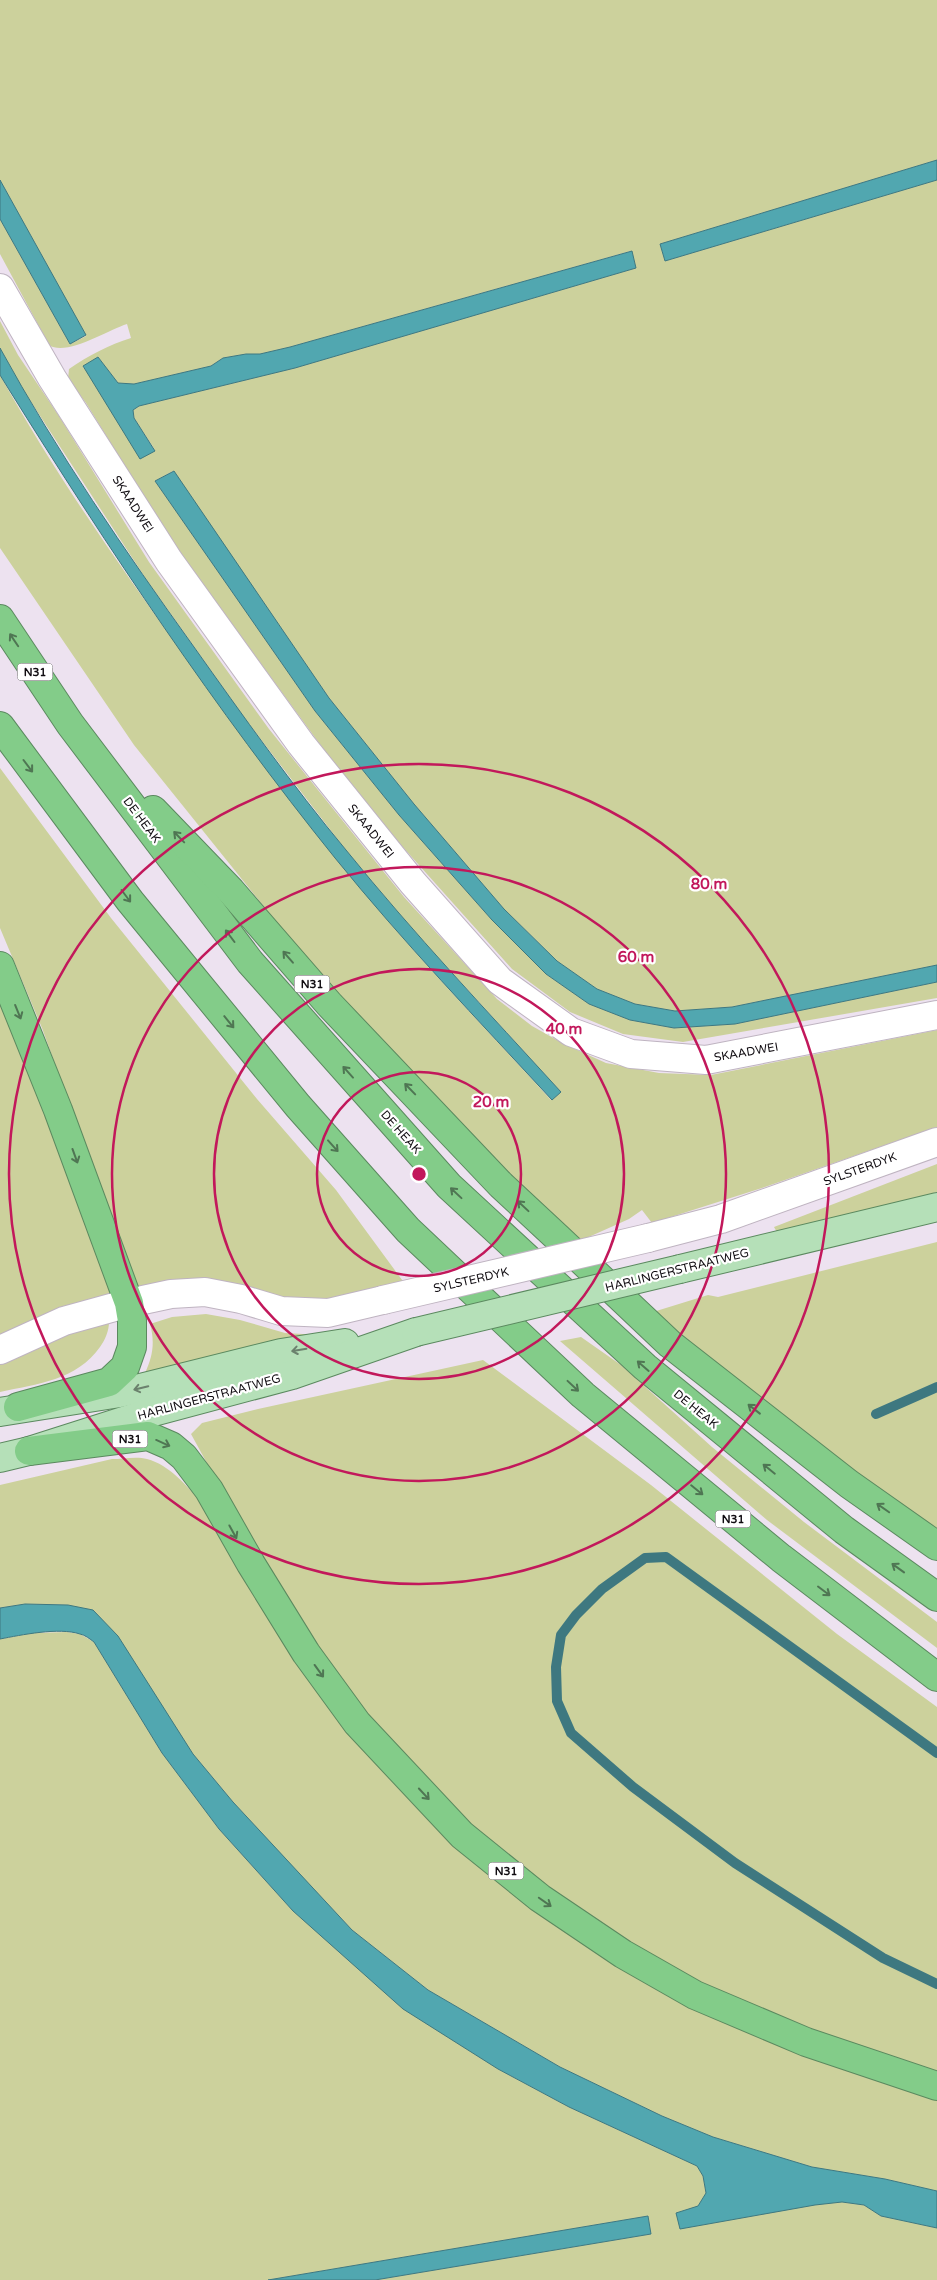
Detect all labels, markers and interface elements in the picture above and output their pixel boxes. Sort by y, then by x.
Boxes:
street label: SKAADWEI [109,473,157,535]
one-way arrow [9,633,19,647]
road number: N31 [18,664,52,680]
one-way arrow [23,759,34,772]
street label: DE HEAK [120,794,164,846]
street label: SKAADWEI [345,801,397,861]
one-way arrow [173,830,185,843]
text: 80 m [691,875,727,893]
one-way arrow [121,889,131,903]
one-way arrow [225,929,236,942]
text: 60 m [618,948,654,966]
one-way arrow [283,951,294,964]
road number: N31 [294,976,330,992]
one-way arrow [14,1003,23,1019]
one-way arrow [223,1015,234,1028]
text: 40 m [546,1020,582,1038]
street label: SKAADWEI [713,1039,779,1065]
one-way arrow [342,1065,353,1078]
one-way arrow [404,1083,416,1096]
text: 20 m [473,1093,509,1111]
street label: DE HEAK [378,1107,424,1157]
one-way arrow [327,1139,338,1152]
one-way arrow [71,1147,80,1163]
street label: SYLSTERDYK [822,1149,898,1189]
centre of rings [410,1165,428,1183]
one-way arrow [450,1187,463,1199]
one-way arrow [517,1200,530,1212]
street label: HARLINGERSTRAATWEG [604,1245,750,1295]
street label: SYLSTERDYK [432,1265,510,1295]
one-way arrow [291,1346,307,1356]
one-way arrow [637,1360,650,1372]
street label: HARLINGERSTRAATWEG [136,1371,282,1423]
one-way arrow [566,1380,579,1392]
one-way arrow [133,1384,149,1393]
street label: DE HEAK [671,1387,721,1431]
one-way arrow [748,1404,761,1415]
road number: N31 [112,1430,148,1448]
one-way arrow [155,1439,170,1448]
one-way arrow [763,1463,776,1474]
one-way arrow [691,1484,704,1495]
one-way arrow [876,1503,890,1513]
road number: N31 [716,1510,750,1528]
one-way arrow [229,1525,239,1539]
one-way arrow [891,1563,905,1574]
one-way arrow [817,1586,830,1597]
one-way arrow [313,1664,324,1677]
one-way arrow [418,1788,430,1801]
road number: N31 [488,1862,524,1880]
one-way arrow [538,1897,552,1907]

